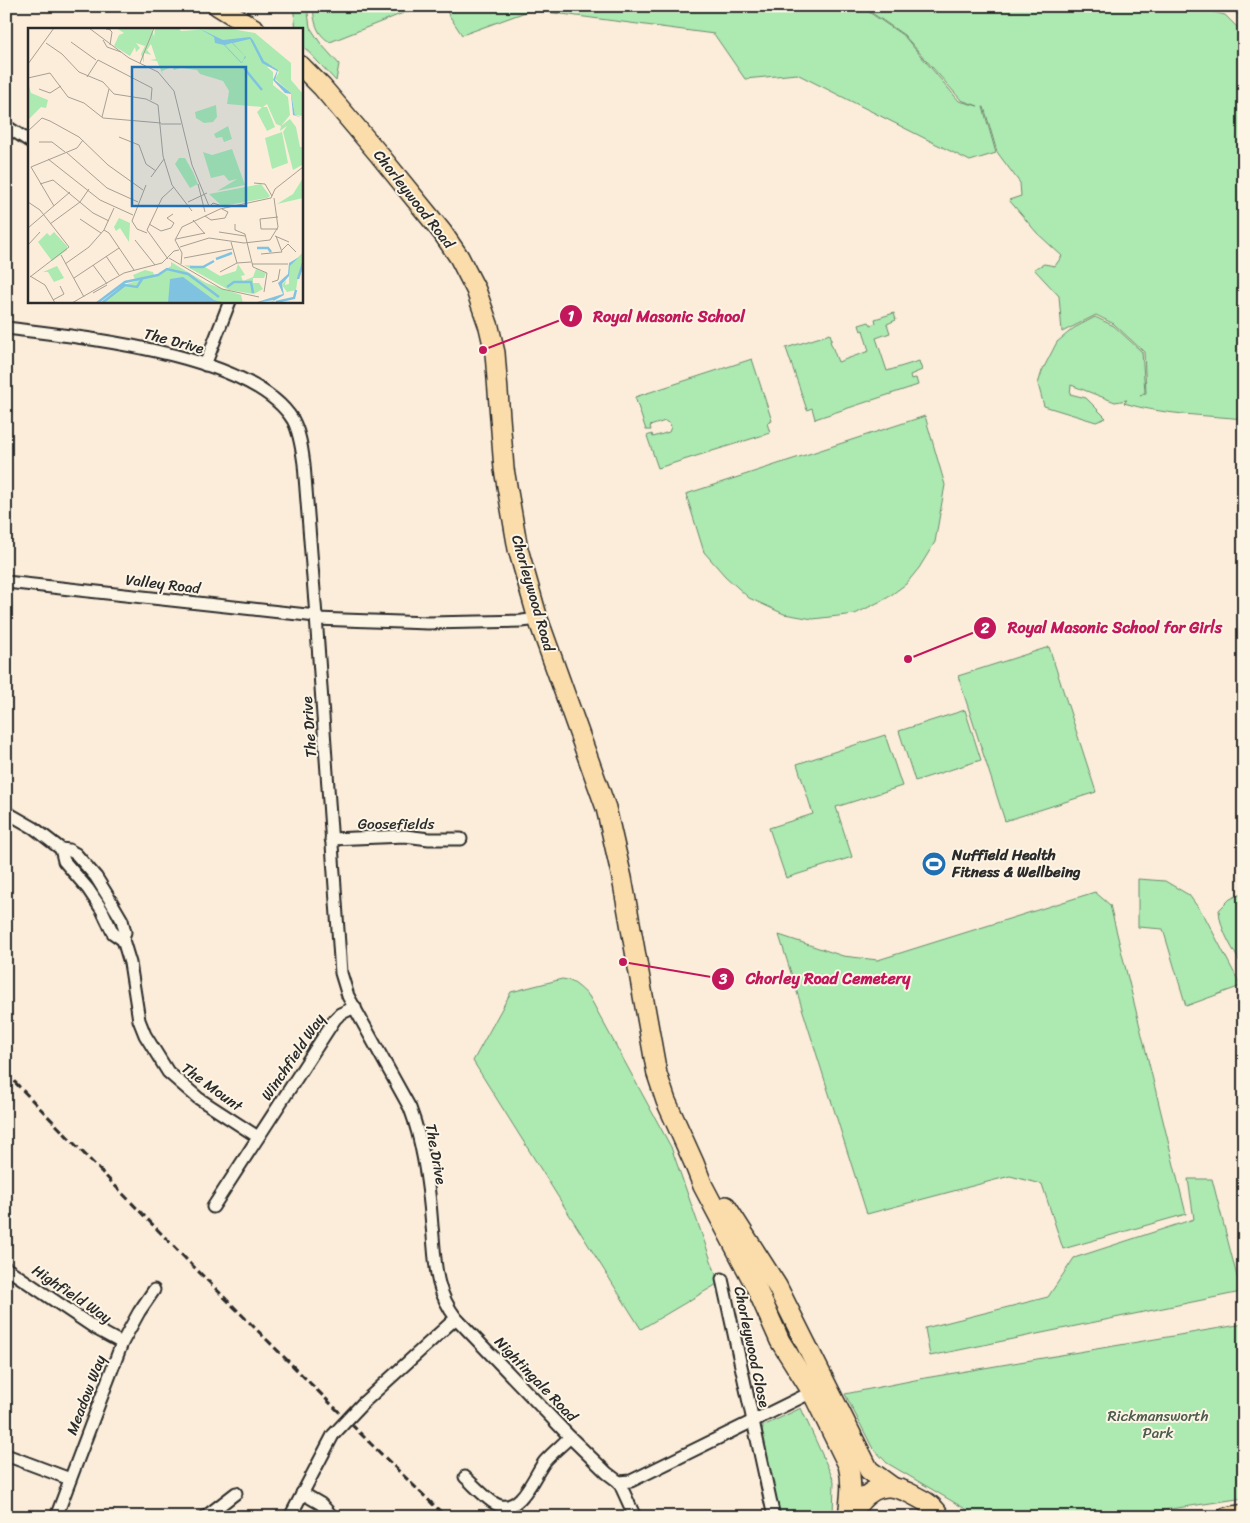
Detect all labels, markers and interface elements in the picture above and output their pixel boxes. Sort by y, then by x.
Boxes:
inset map [28,28,302,302]
street label: Chorleywood Road [367,144,462,255]
callout: Royal Masonic School [558,301,755,332]
text: Royal Masonic School [592,302,746,331]
text: 1 [568,303,575,329]
street label: The Drive [141,321,207,361]
street label: Chorleywood Road [504,532,562,655]
street label: Valley Road [124,567,203,602]
callout: Royal Masonic School for Girls [973,612,1232,643]
text: Royal Masonic School for Girls [1007,613,1223,642]
text: 2 [980,615,990,641]
street label: The Drive [294,696,324,758]
street label: Goosefields [358,811,434,837]
place label: Nuffield Health Fitness & Wellbeing [951,842,1081,885]
sports icon: Nuffield Health Fitness & Wellbeing [921,851,947,877]
callout: Chorley Road Cemetery [711,963,921,994]
text: Chorley Road Cemetery [745,964,911,993]
text: 3 [718,966,728,992]
street label: Winchfield Way [254,1008,332,1106]
street label: The Mount [176,1056,249,1119]
street label: The Drive [418,1122,454,1186]
street label: Highfield Way [27,1258,118,1331]
street label: Chorleywood Close [726,1284,778,1410]
street label: Nightingale Road [488,1330,585,1429]
street label: Meadow Way [59,1351,113,1439]
park label: Rickmansworth Park [1107,1403,1209,1446]

